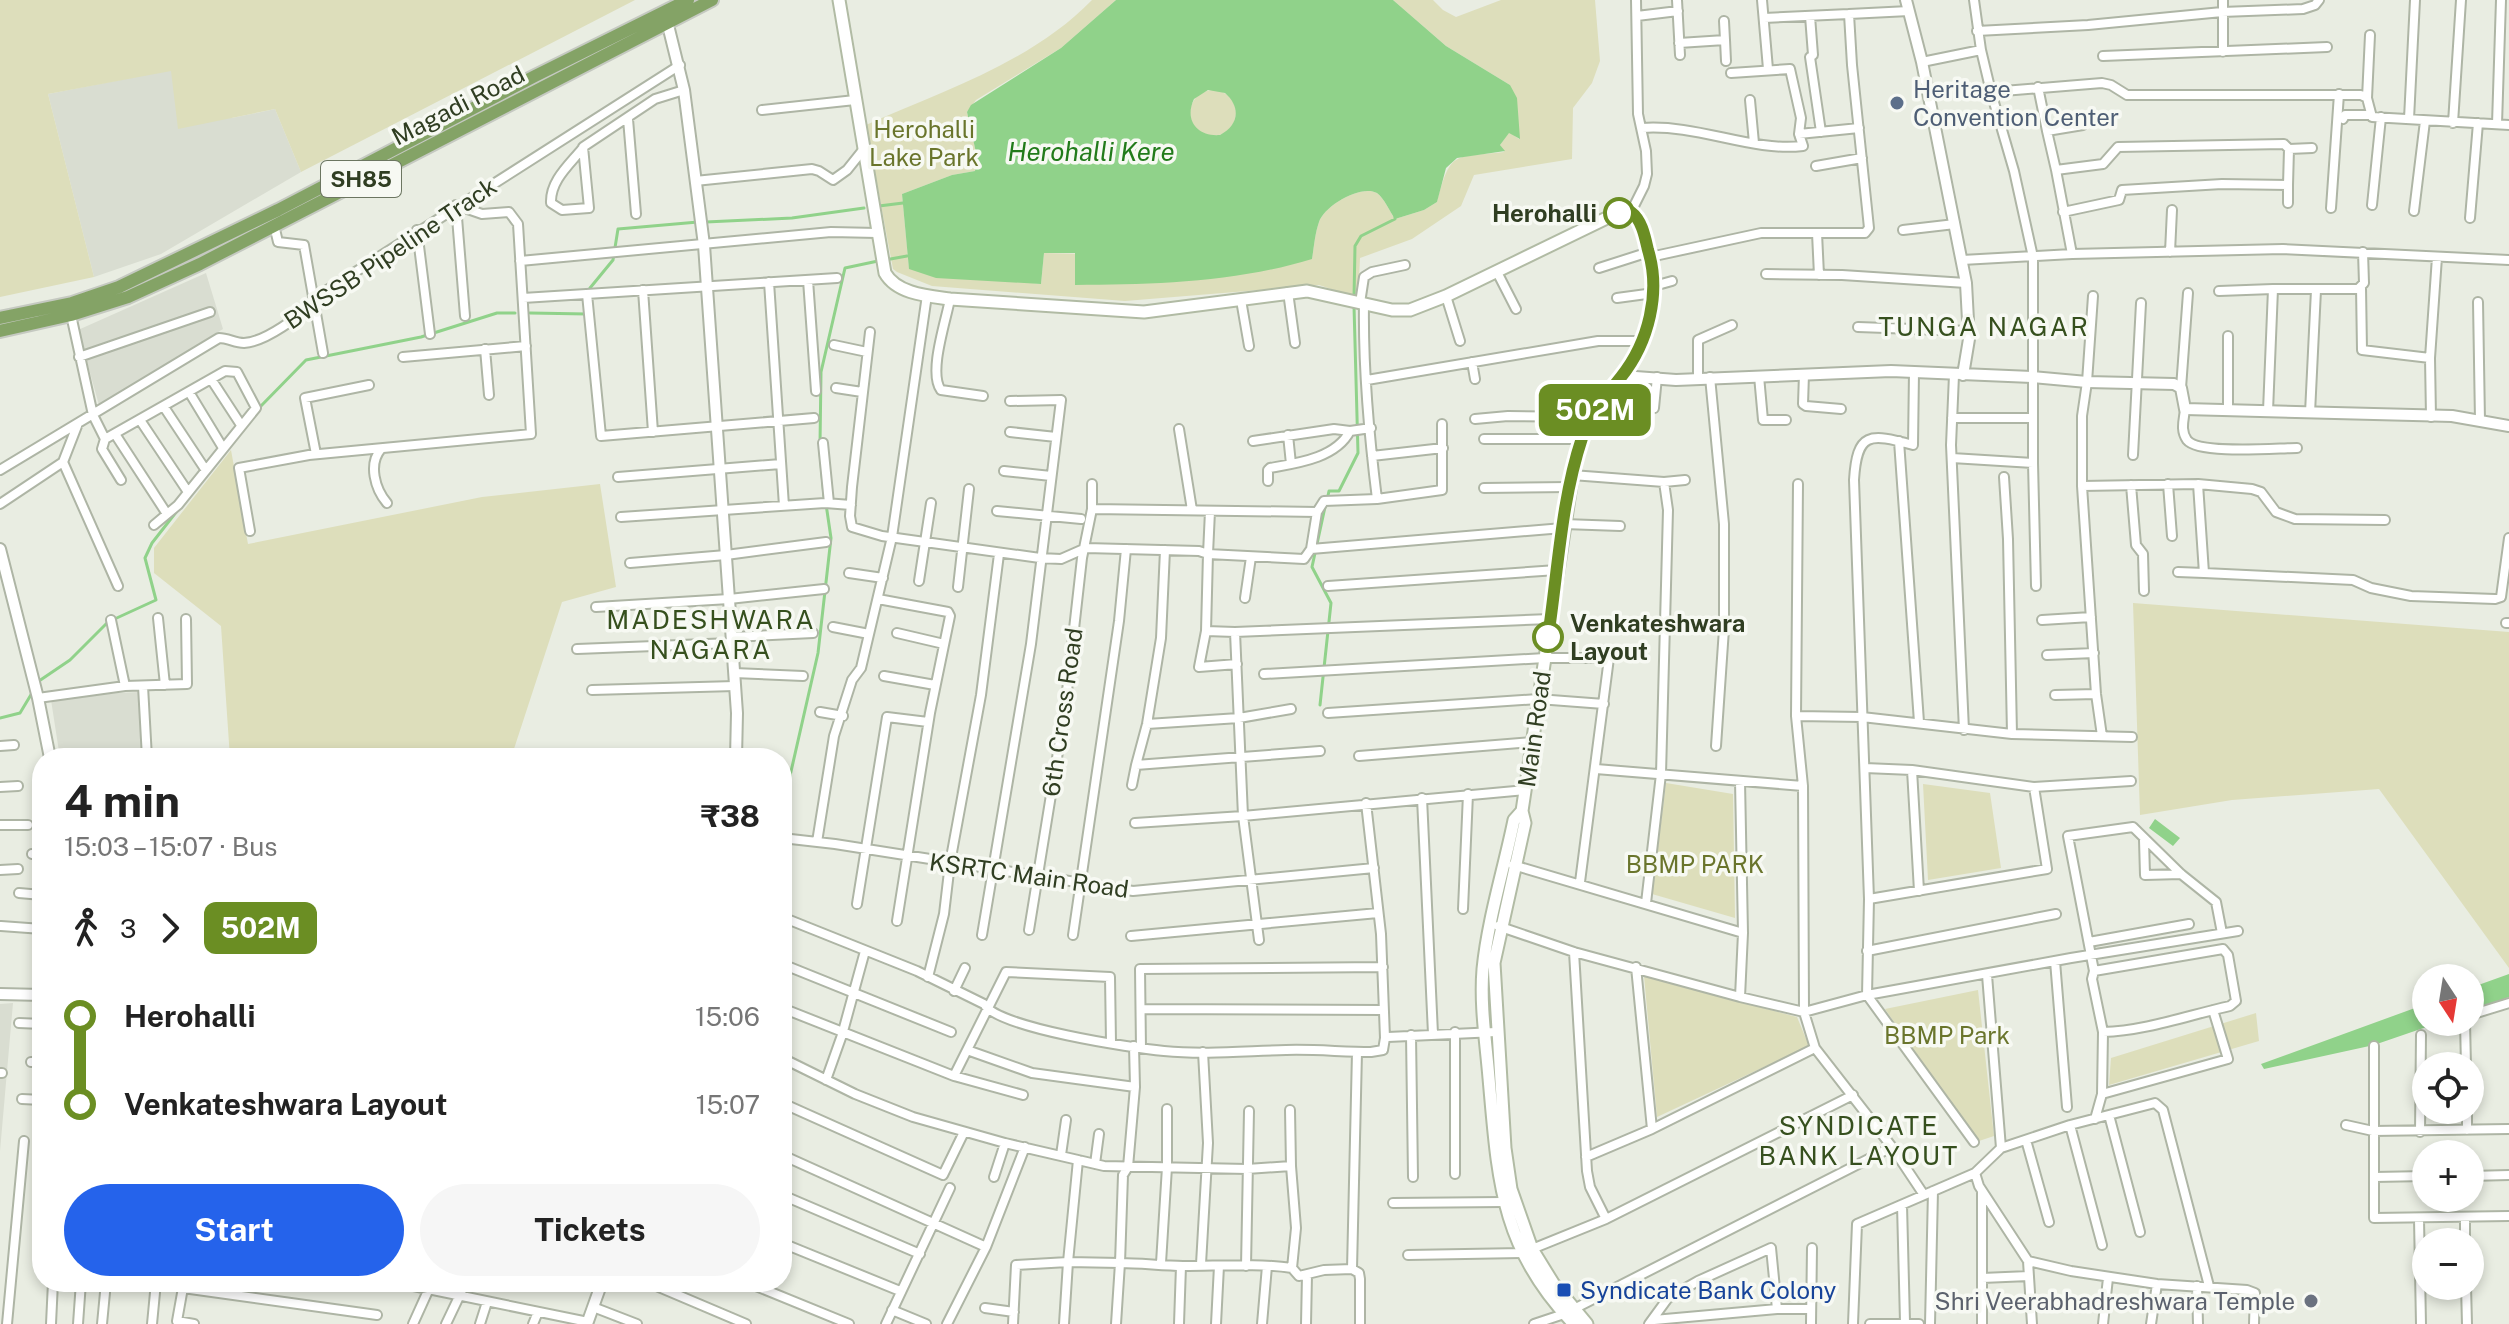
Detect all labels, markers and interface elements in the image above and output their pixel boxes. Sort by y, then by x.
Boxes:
street label: Magadi Road [387,60,529,150]
place label: Heritage Convention Center [1913,75,2119,131]
marker: Heritage Convention Center [1888,94,1906,112]
park label: Herohalli Lake Park [869,115,979,171]
water label: Herohalli Kere [1007,136,1175,167]
road number: SH85 [321,161,401,197]
street label: BWSSB Pipeline Track [279,172,501,334]
marker: Herohalli [1604,198,1634,228]
place label: Herohalli [1492,199,1597,227]
district label: TUNGA NAGAR [1878,311,2090,342]
line badge: 502M [1539,384,1651,436]
text: 502M [1555,393,1635,426]
district label: MADESHWARA NAGARA [606,604,816,665]
place label: Venkateshwara Layout [1570,609,1745,665]
marker: Venkateshwara Layout [1533,622,1563,652]
street label: 6th Cross Road [1036,626,1088,798]
street label: Main Road [1512,669,1556,789]
text: 4 min [64,775,180,827]
text: ₹38 [701,798,760,834]
text: 15:03 – 15:07 · Bus [64,831,277,862]
street label: KSRTC Main Road [927,847,1131,903]
park label: BBMP PARK [1626,850,1764,878]
icon: walk [64,906,108,950]
icon: forward [148,906,192,950]
text: 502M [220,911,301,944]
text: 3 [120,913,136,944]
north arrow [2412,964,2484,1036]
map controls [2412,964,2484,1300]
text: Herohalli [124,998,255,1034]
text: 15:06 [695,1001,760,1032]
park label: BBMP Park [1884,1021,2010,1049]
button: locate [2412,1052,2484,1124]
text: Venkateshwara Layout [124,1086,447,1122]
text: 15:07 [696,1089,760,1120]
district label: SYNDICATE BANK LAYOUT [1759,1110,1959,1171]
button: + [2412,1140,2484,1212]
button: Start [64,1184,404,1276]
button: Tickets [420,1184,760,1276]
button: − [2412,1228,2484,1300]
place label: Syndicate Bank Colony [1580,1276,1837,1304]
marker: Syndicate Bank Colony [1555,1281,1573,1299]
place label: Shri Veerabhadreshwara Temple [1935,1287,2295,1315]
marker: Shri Veerabhadreshwara Temple [2302,1292,2320,1310]

